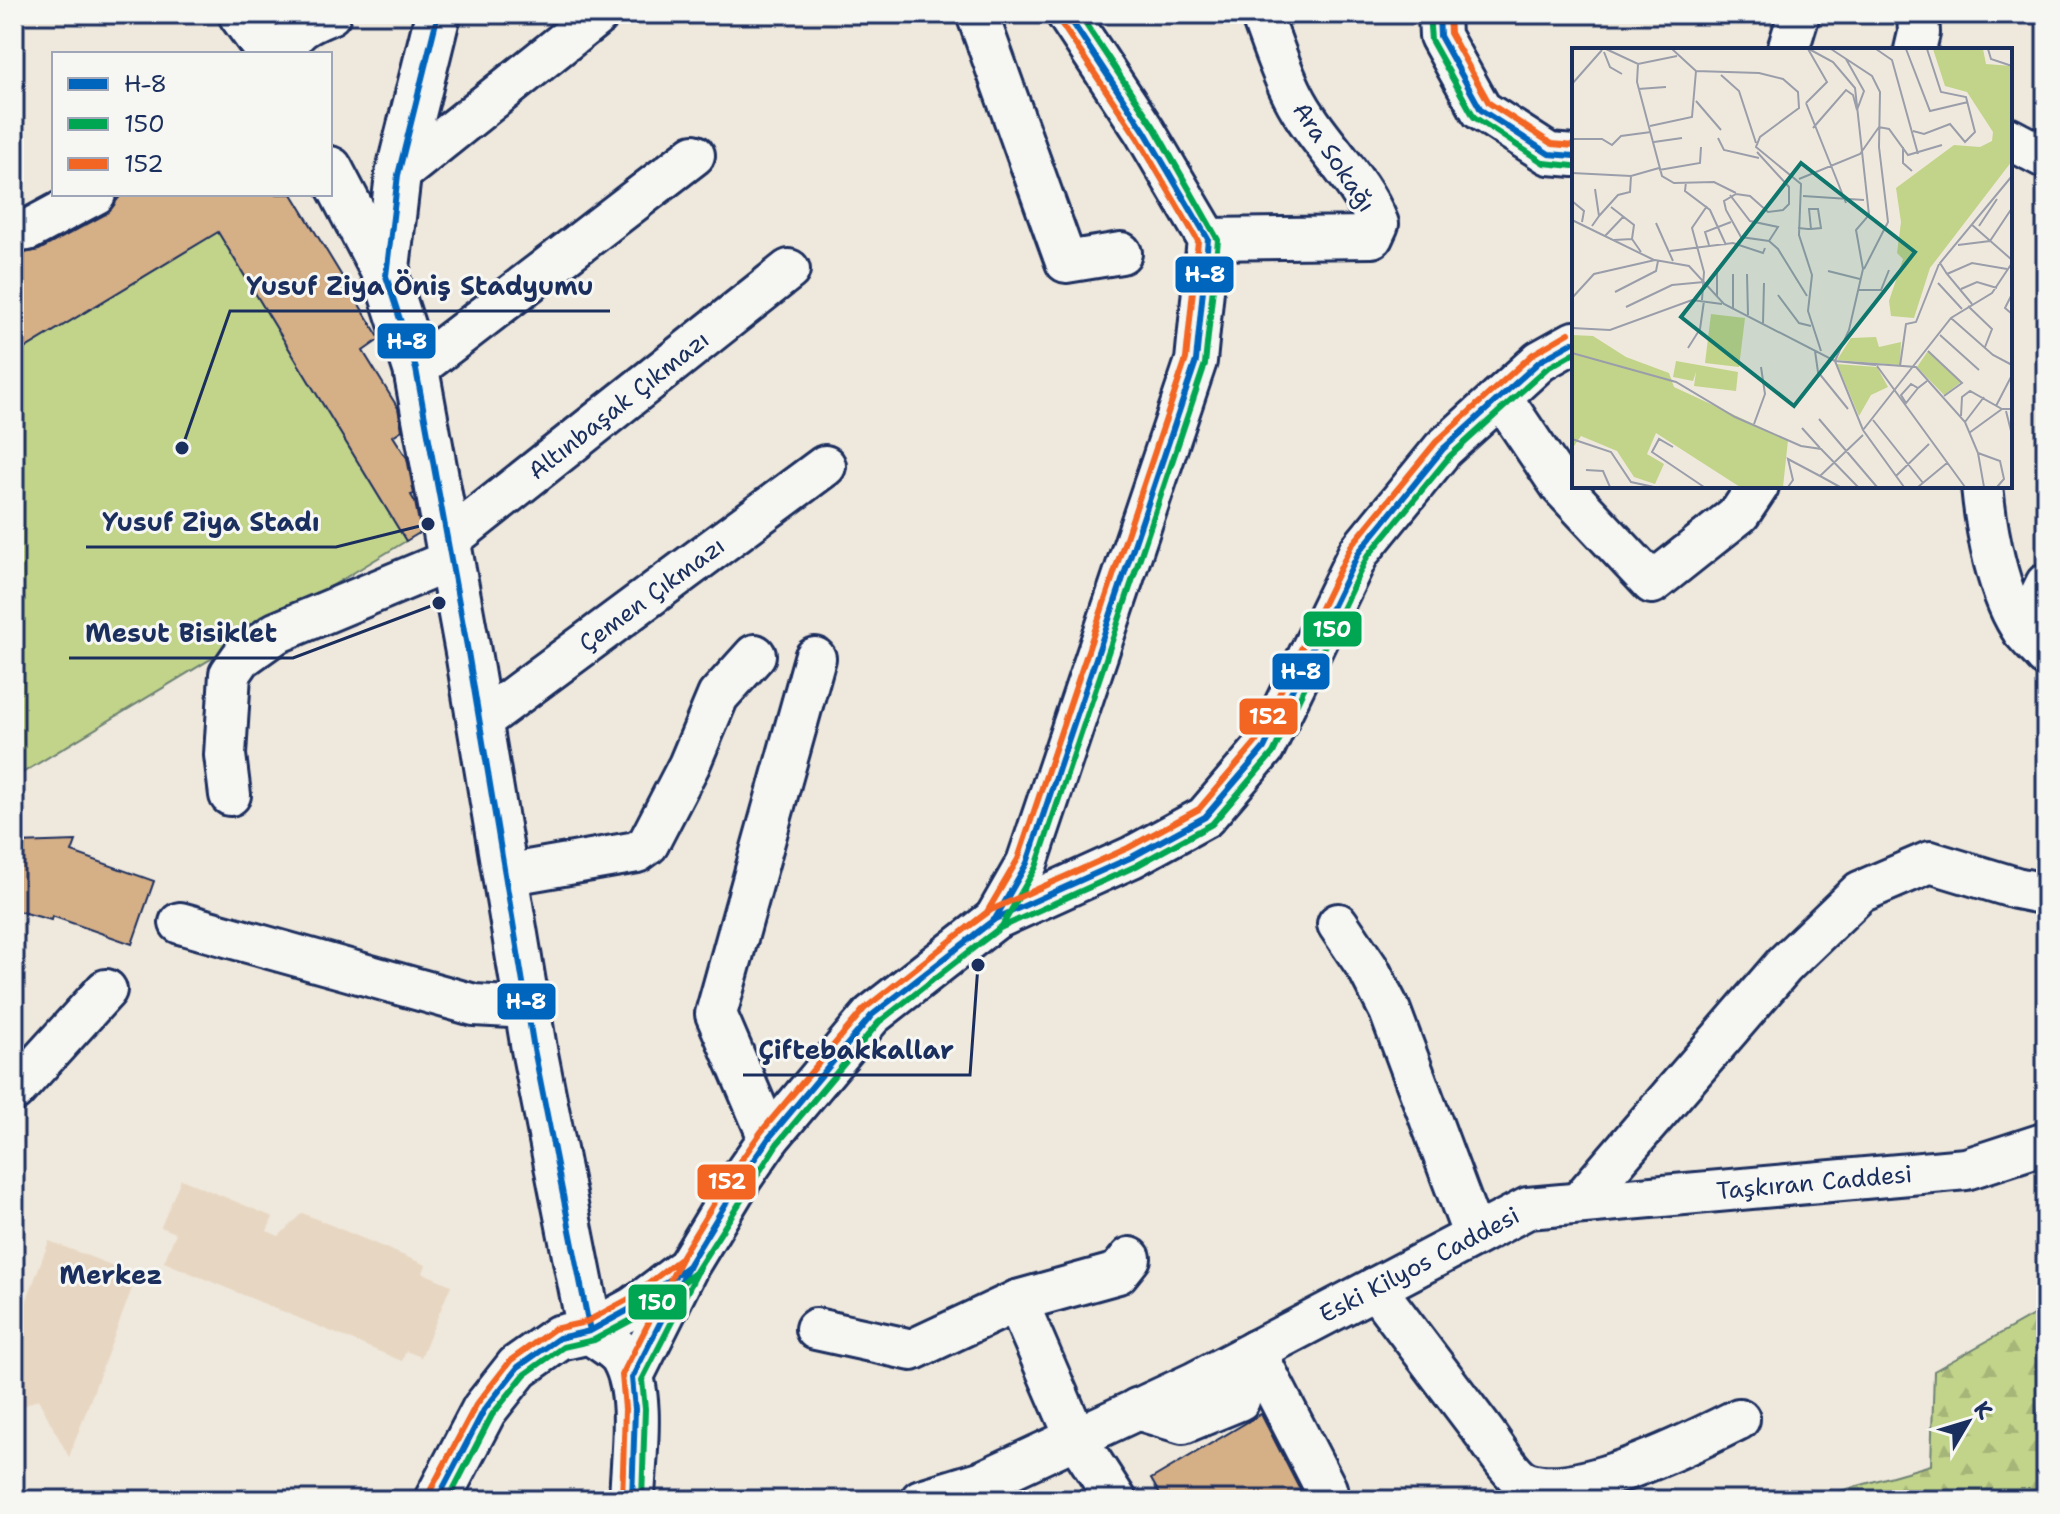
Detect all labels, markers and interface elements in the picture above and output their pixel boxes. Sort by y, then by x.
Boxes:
inset map [1572,48,2012,488]
legend [52,52,332,196]
text: H-8 [124,68,167,100]
street label: Ara Sokağı [1285,96,1383,218]
text: 150 [124,108,165,140]
text: 152 [124,148,164,180]
line badge: H-8 [1174,255,1235,294]
text: H-8 [1185,260,1225,289]
callout: Yusuf Ziya Öniş Stadyumu [230,261,610,311]
text: Yusuf Ziya Öniş Stadyumu [246,268,594,303]
line badge: H-8 [376,322,437,360]
street label: Altınbaşak Çıkmazı [522,324,716,487]
text: H-8 [387,327,427,356]
callout: Yusuf Ziya Stadı [86,497,336,547]
text: Yusuf Ziya Stadı [102,504,320,539]
street label: Çemen Çıkmazı [572,530,731,659]
callout: Mesut Bisiklet [69,608,293,658]
line badge: 150 [1302,610,1363,648]
text: Mesut Bisiklet [85,615,277,650]
text: 150 [1312,615,1352,644]
line badge: H-8 [1271,652,1331,691]
text: H-8 [1281,657,1321,686]
line badge: 152 [1238,697,1299,736]
text: 152 [1249,702,1287,731]
line badge: H-8 [496,982,557,1021]
text: H-8 [506,987,546,1016]
callout: Çiftebakkallar [743,1025,970,1075]
text: Çiftebakkallar [758,1032,954,1067]
street label: Taşkıran Caddesi [1715,1158,1913,1207]
line badge: 152 [696,1163,757,1201]
text: 152 [708,1167,746,1196]
street label: Eski Kilyos Caddesi [1314,1199,1525,1330]
district label: Merkez [59,1257,163,1292]
line badge: 150 [627,1283,688,1321]
text: 150 [637,1288,677,1317]
north arrow [1928,1382,2008,1462]
text: K [1967,1395,1999,1425]

